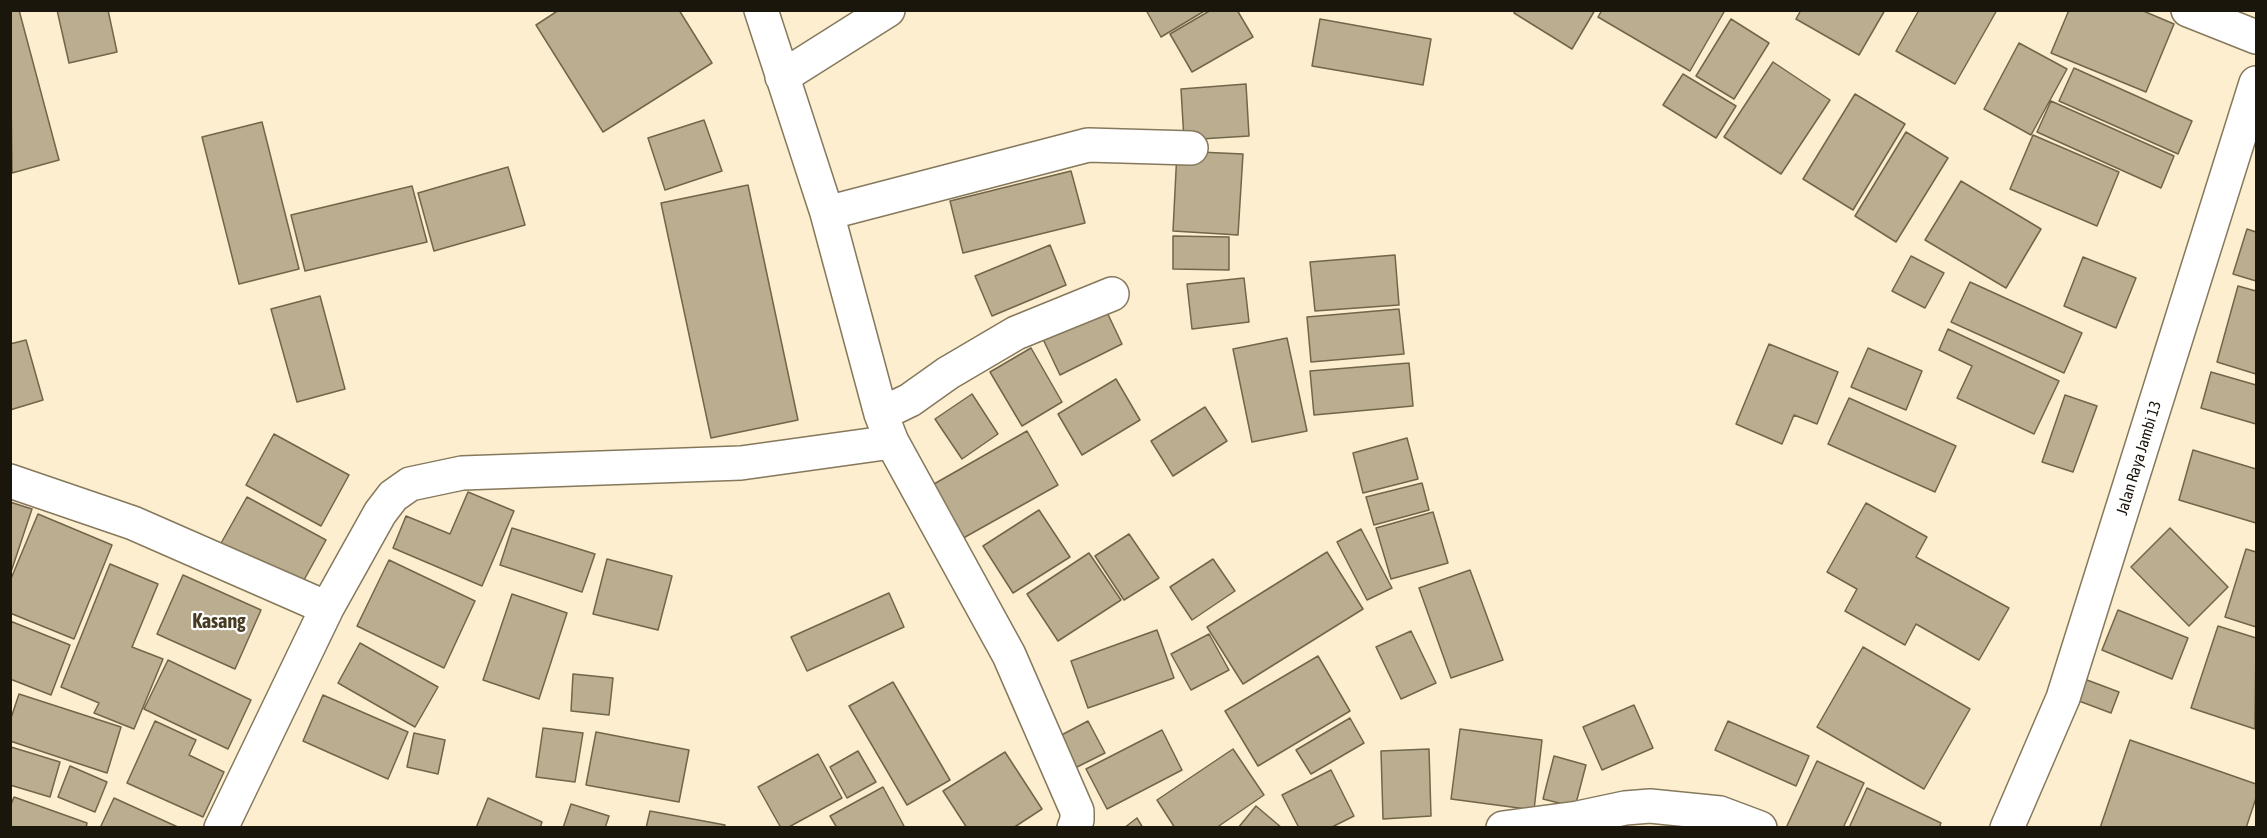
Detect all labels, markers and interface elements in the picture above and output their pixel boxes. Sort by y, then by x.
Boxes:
street label: Jalan Raya Jambi 13 [2113,399,2165,517]
district label: Kasang [192,610,246,634]

